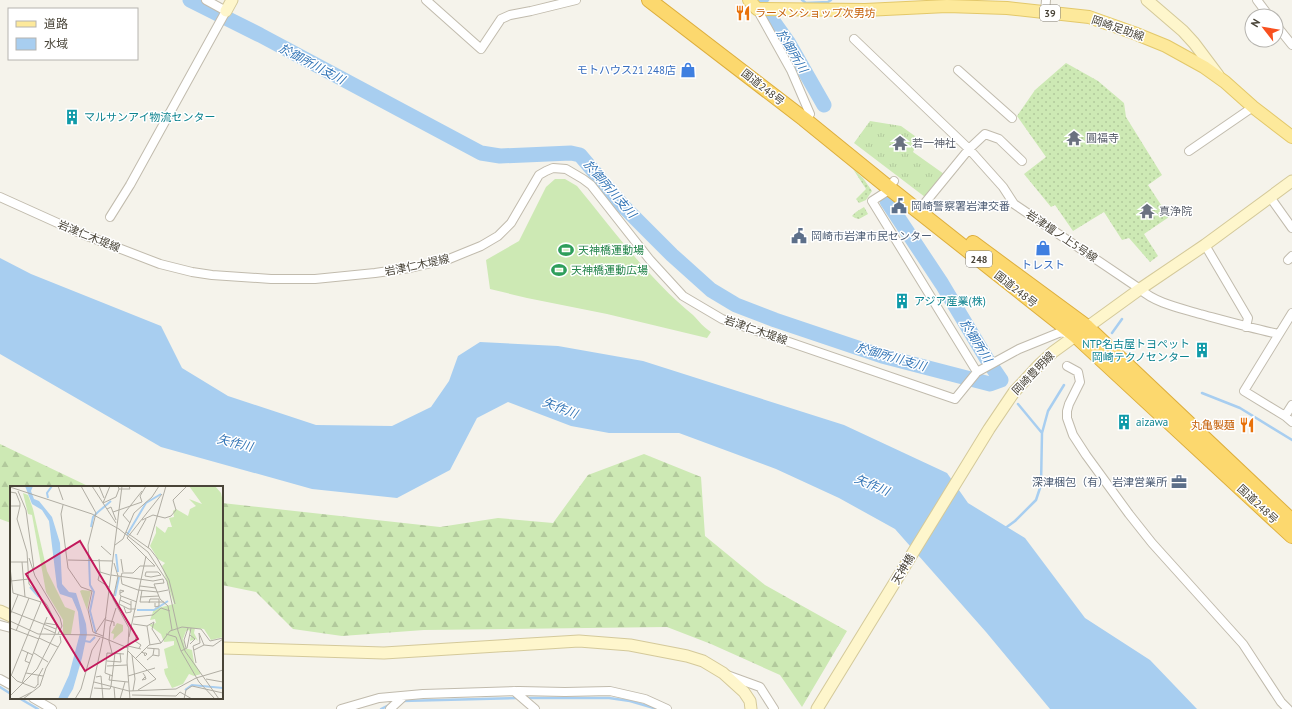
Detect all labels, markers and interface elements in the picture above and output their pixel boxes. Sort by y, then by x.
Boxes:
restaurant icon: ラーメンショップ次男坊 [734,4,752,22]
road number: 39 [1040,5,1060,21]
place label: ラーメンショップ次男坊 [755,6,876,20]
legend [8,8,138,60]
north arrow [1244,8,1284,48]
street label: 岡崎足助線 [1090,12,1146,44]
text: 道路 [44,16,68,31]
text: N [1248,16,1263,30]
water label: 於御所川 [774,26,812,77]
text: 水域 [44,36,68,51]
water label: 於御所川支川 [277,40,349,88]
shop icon: モトハウス21 248店 [679,61,697,79]
place label: モトハウス21 248店 [577,63,676,77]
street label: 国道248号 [739,66,787,108]
building icon: マルサンアイ物流センター [63,108,81,126]
place label: マルサンアイ物流センター [84,110,215,124]
temple icon: 圓福寺 [1065,129,1083,147]
place label: 圓福寺 [1086,131,1119,145]
temple icon: 若一神社 [891,134,909,152]
place label: 若一神社 [912,136,956,150]
water label: 於御所川支川 [581,157,641,222]
public building icon: 岡崎警察署岩津交番 [890,197,908,215]
place label: 岡崎警察署岩津交番 [911,199,1010,213]
temple icon: 真浄院 [1138,202,1156,220]
place label: 真浄院 [1159,204,1192,218]
street label: 岩津檀ノ上5号線 [1024,207,1100,265]
street label: 岩津仁木堤線 [56,217,122,255]
public building icon: 岡崎市岩津市民センター [790,227,808,245]
place label: 岡崎市岩津市民センター [811,229,932,243]
shop icon: トレスト [1034,239,1052,257]
sports icon: 天神橋運動場 [557,241,575,259]
place label: 天神橋運動場 [578,243,644,257]
street label: 岩津仁木堤線 [383,251,451,279]
road number: 248 [966,251,992,267]
place label: トレスト [1021,258,1065,272]
sports icon: 天神橋運動広場 [550,261,568,279]
place label: 天神橋運動広場 [571,263,648,277]
street label: 国道248号 [992,268,1040,310]
building icon: アジア産業(株) [893,292,911,310]
place label: アジア産業(株) [914,294,986,308]
street label: 岩津仁木堤線 [723,313,789,347]
water label: 於御所川 [957,316,997,367]
place label: NTP名古屋トヨペット 岡崎テクノセンター [1082,337,1190,364]
water label: 於御所川支川 [854,339,930,374]
building icon: NTP名古屋トヨペット 岡崎テクノセンター [1193,341,1211,359]
street label: 岡崎豊明線 [1009,348,1057,398]
water label: 矢作川 [541,394,582,422]
building icon: aizawa [1115,413,1133,431]
place label: aizawa [1136,415,1168,429]
restaurant icon: 丸亀製麺 [1238,416,1256,434]
place label: 丸亀製麺 [1191,418,1235,432]
water label: 矢作川 [216,431,256,455]
water label: 矢作川 [853,471,894,499]
office icon: 深津梱包（有） 岩津営業所 [1170,473,1188,491]
place label: 深津梱包（有） 岩津営業所 [1032,475,1168,489]
street label: 国道248号 [1235,481,1281,527]
inset map [10,486,223,699]
street label: 天神橋 [889,551,917,587]

